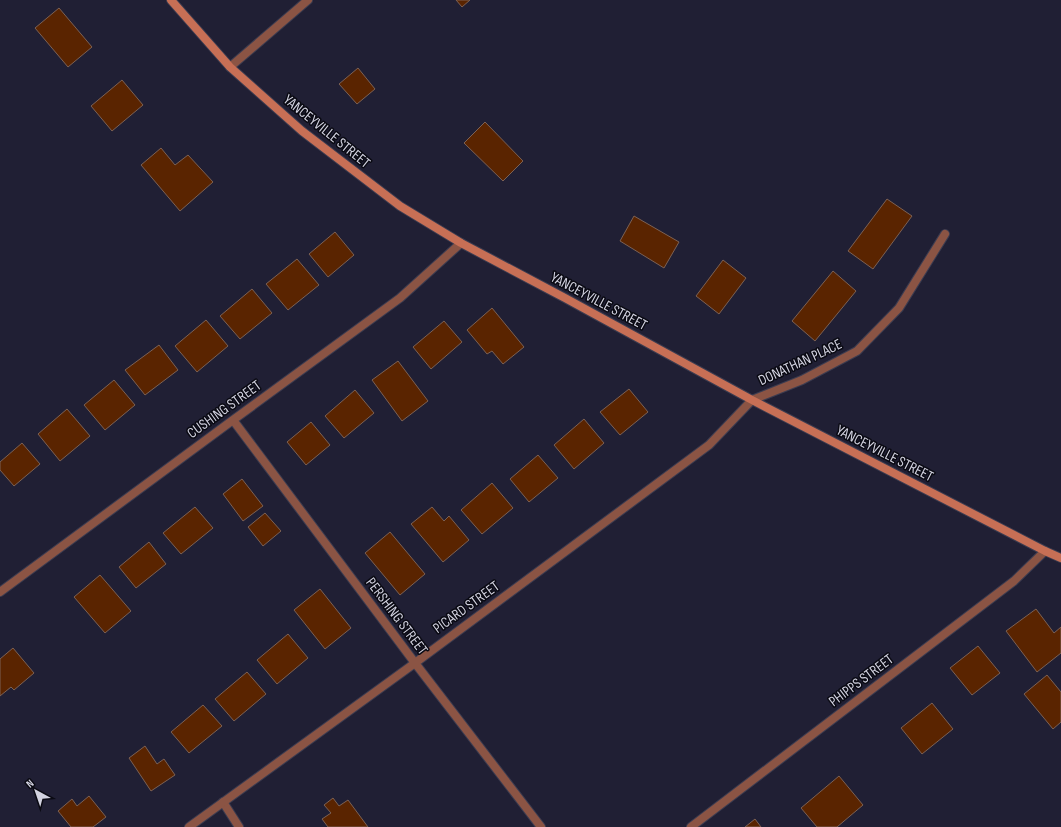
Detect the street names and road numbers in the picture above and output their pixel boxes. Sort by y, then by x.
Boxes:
street label: YANCEYVILLE STREET [279,90,374,172]
street label: YANCEYVILLE STREET [547,268,650,335]
street label: DONATHAN PLACE [755,335,845,390]
street label: CUSHING STREET [183,376,265,443]
street label: YANCEYVILLE STREET [833,421,937,486]
street label: PERSHING STREET [361,574,432,659]
street label: PICARD STREET [429,577,503,638]
street label: PHIPPS STREET [825,650,897,711]

